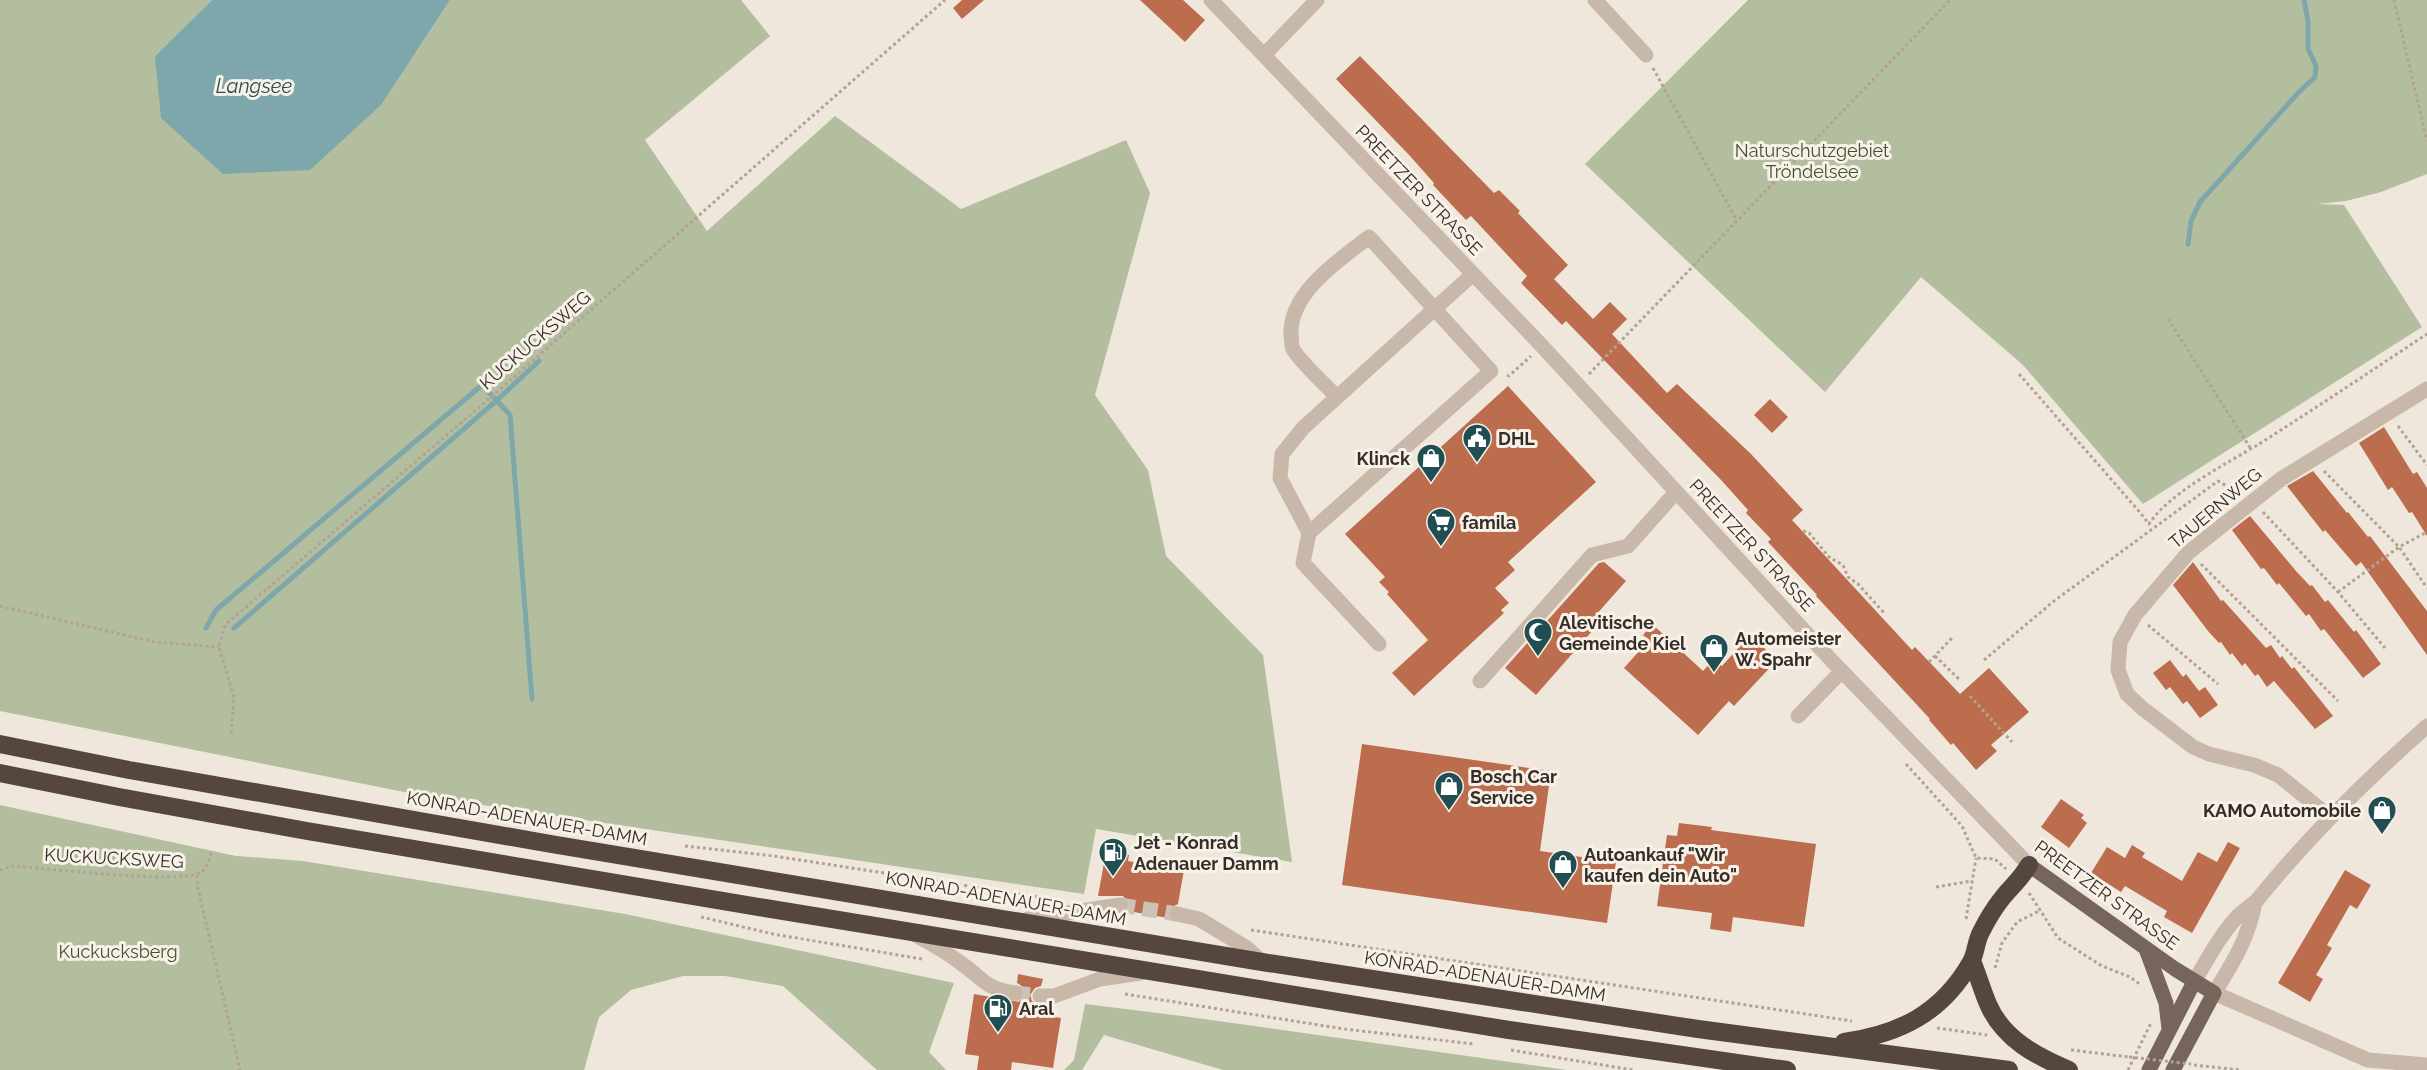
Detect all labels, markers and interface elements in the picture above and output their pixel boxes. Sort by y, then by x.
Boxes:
water label: Langsee [216,74,293,98]
street label: PREETZER STRASSE [1351,121,1487,259]
park label: Naturschutzgebiet Tröndelsee [1735,140,1889,182]
street label: KUCKUCKSWEG [475,286,595,394]
public building icon: DHL [1461,422,1493,464]
place label: DHL [1498,428,1535,449]
shop icon: Klinck [1415,442,1447,484]
place label: Klinck [1357,448,1411,469]
street label: TAUERNWEG [2165,463,2265,553]
street label: PREETZER STRASSE [1685,475,1819,615]
supermarket icon: famila [1425,506,1457,548]
place label: famila [1462,512,1516,533]
place label: Alevitische Gemeinde Kiel [1559,612,1686,654]
mosque icon: Alevitische Gemeinde Kiel [1522,616,1554,658]
place label: Automeister W. Spahr [1735,628,1841,670]
shop icon: Automeister W. Spahr [1698,632,1730,674]
place label: Bosch Car Service [1470,766,1557,808]
shop icon: Bosch Car Service [1433,770,1465,812]
street label: KONRAD-ADENAUER-DAMM [405,786,649,850]
shop icon: KAMO Automobile [2366,794,2398,836]
place label: KAMO Automobile [2203,800,2361,821]
place label: Jet - Konrad Adenauer Damm [1134,832,1279,874]
fuel station icon: Jet - Konrad Adenauer Damm [1097,836,1129,878]
street label: PREETZER STRASSE [2031,836,2183,954]
street label: KUCKUCKSWEG [44,844,184,872]
place label: Autoankauf "Wir kaufen dein Auto" [1584,844,1737,886]
shop icon: Autoankauf "Wir kaufen dein Auto" [1547,848,1579,890]
street label: KONRAD-ADENAUER-DAMM [884,866,1128,930]
park label: Kuckucksberg [58,941,178,962]
street label: KONRAD-ADENAUER-DAMM [1363,947,1607,1005]
fuel station icon: Aral [982,992,1014,1034]
place label: Aral [1019,998,1054,1019]

